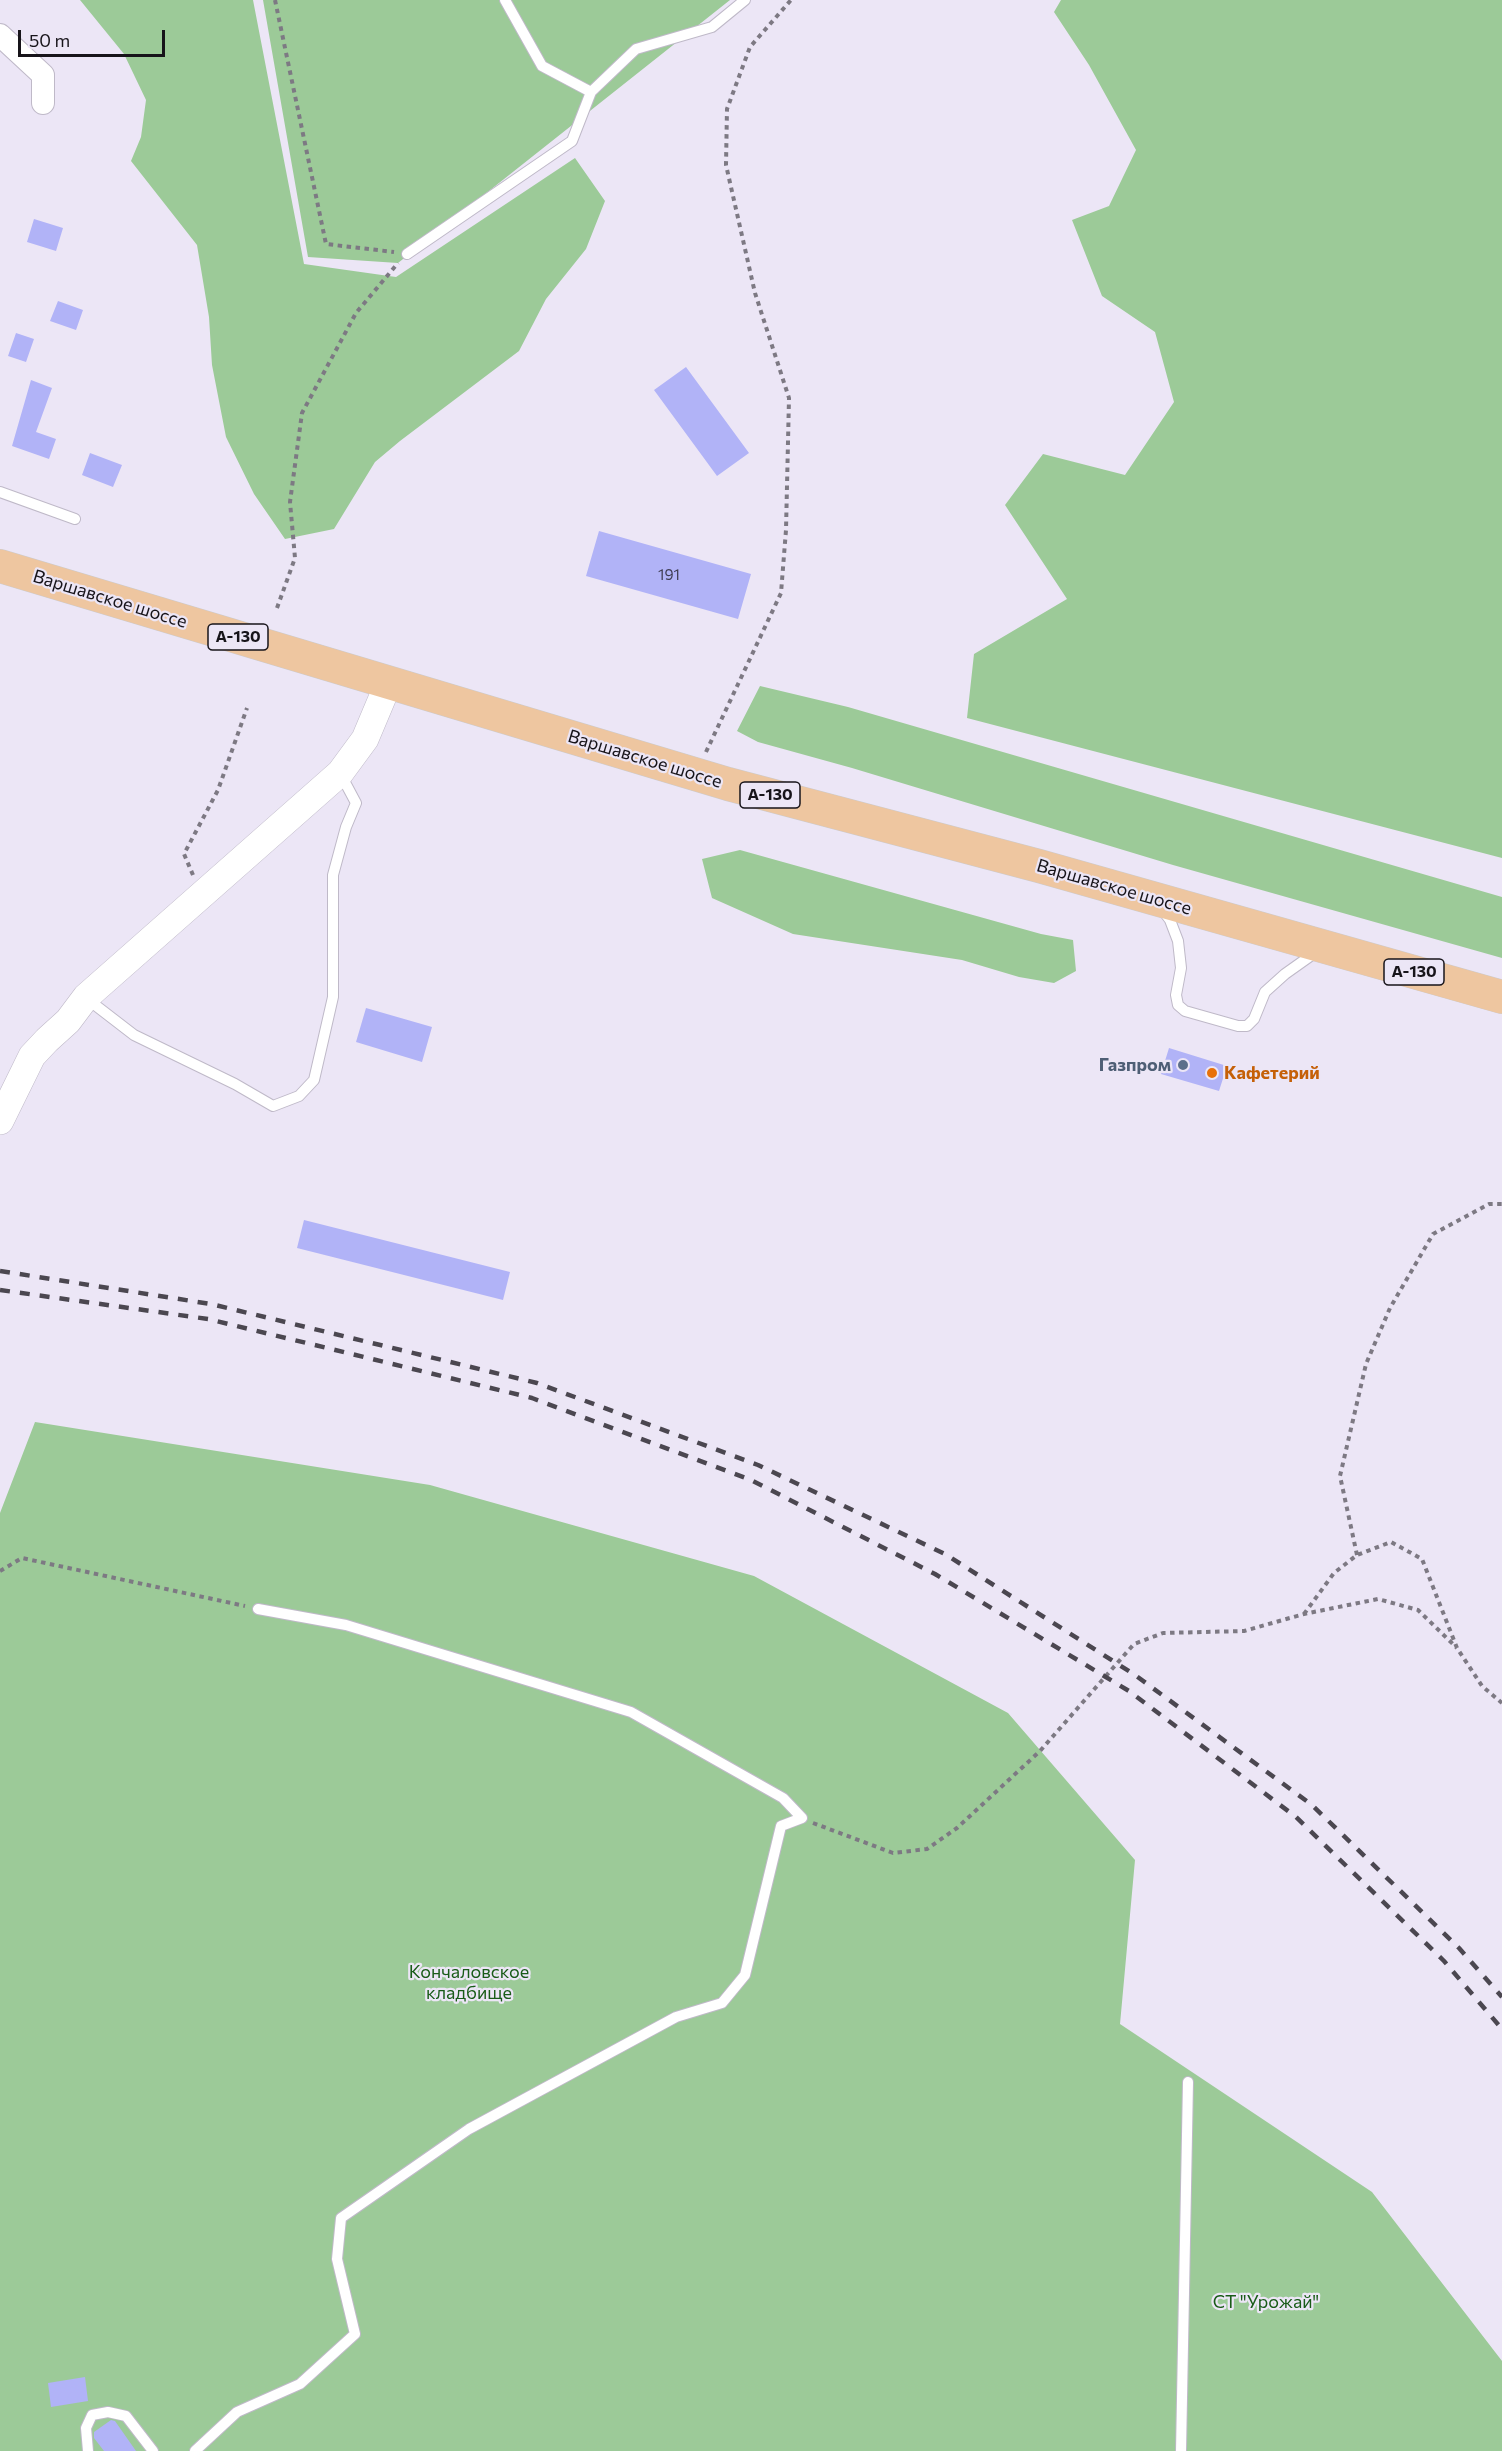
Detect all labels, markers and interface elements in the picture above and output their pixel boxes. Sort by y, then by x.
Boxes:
scale bar [21,18,168,56]
text: 50 m [29,29,70,51]
street label: Варшавское шоссе [30,565,190,633]
house number: 191 [658,566,680,584]
road number: А-130 [208,624,268,650]
street label: Варшавское шоссе [565,725,725,793]
road number: А-130 [740,782,800,808]
street label: Варшавское шоссе [1034,855,1194,919]
road number: А-130 [1384,959,1444,985]
place label: Газпром [1099,1054,1171,1076]
marker: Газпром [1176,1058,1190,1072]
place label: Кафетерий [1224,1062,1320,1084]
marker: Кафетерий [1205,1066,1219,1080]
park label: Кончаловское кладбище [409,1961,529,2004]
park label: СТ "Урожай" [1213,2291,1319,2313]

